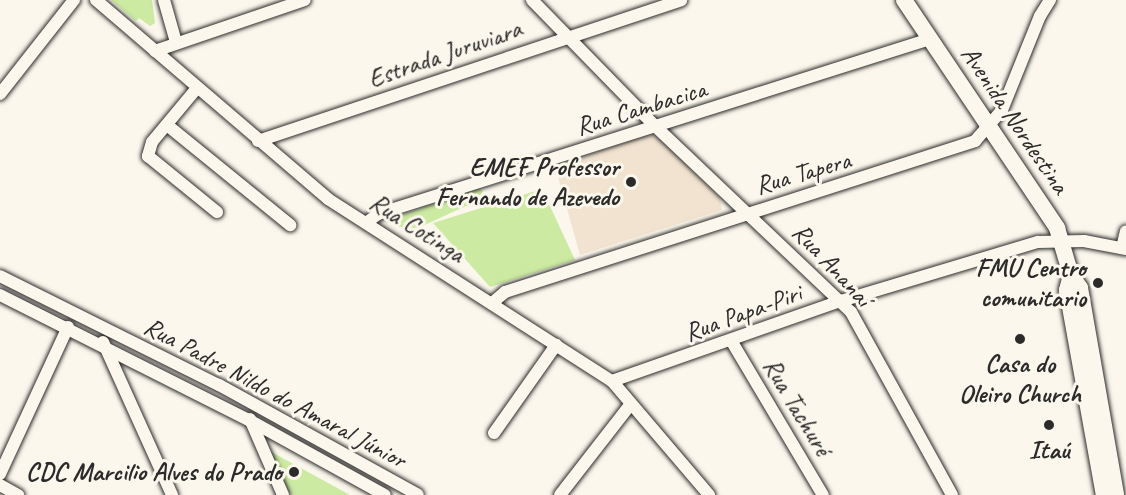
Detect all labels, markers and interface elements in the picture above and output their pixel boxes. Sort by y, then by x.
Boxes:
street label: Estrada Juruviara [364,13,526,95]
street label: Avenida Nordestina [954,40,1076,200]
street label: Rua Cambacica [572,73,710,143]
street label: Rua Tapera [751,144,855,202]
place label: EMEF Professor Fernando de Azevedo [435,151,619,212]
marker: EMEF Professor Fernando de Azevedo [624,175,638,189]
street label: Rua Cotinga [364,187,470,269]
street label: Rua Ananaí [786,217,878,313]
place label: FMU Centro comunitario [976,252,1086,314]
marker: FMU Centro comunitario [1091,276,1105,290]
street label: Rua Papa-Piri [680,277,806,349]
street label: Rua Padre Nildo do Amaral Júnior [137,310,413,476]
marker: Casa do Oleiro Church [1013,332,1027,346]
place label: Casa do Oleiro Church [958,348,1082,410]
street label: Rua Tachuré [756,352,838,462]
marker: Itaú [1042,418,1056,432]
place label: Itaú [1029,434,1069,466]
place label: CDC Marcilio Alves do Prado [26,456,282,488]
marker: CDC Marcilio Alves do Prado [287,465,301,479]

